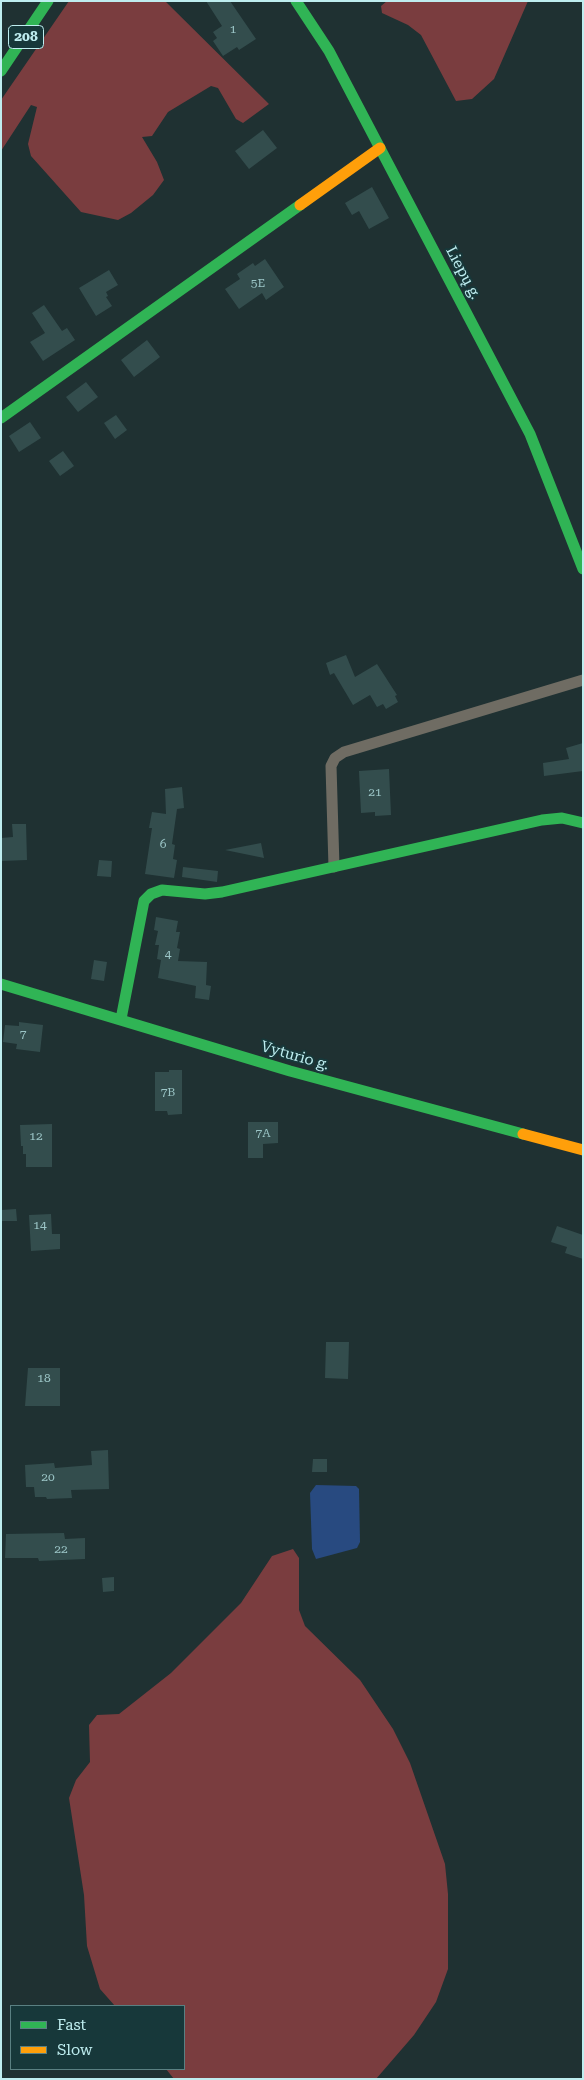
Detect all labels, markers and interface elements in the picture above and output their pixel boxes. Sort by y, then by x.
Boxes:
house number: 1 [230,22,236,36]
road number: 208 [8,26,44,48]
street label: Liepų g. [442,244,484,302]
house number: 5E [251,276,265,290]
house number: 21 [368,785,382,799]
house number: 6 [160,837,166,851]
house number: 4 [165,947,171,961]
house number: 7 [20,1027,26,1041]
street label: Vyturio g. [259,1038,331,1074]
house number: 7B [161,1085,175,1099]
house number: 7A [255,1126,271,1140]
house number: 12 [29,1129,43,1143]
house number: 14 [33,1218,47,1232]
house number: 18 [37,1371,51,1385]
house number: 20 [41,1470,55,1484]
house number: 22 [54,1542,68,1556]
legend [10,2005,185,2070]
text: Fast [57,2016,86,2034]
text: Slow [57,2041,92,2059]

